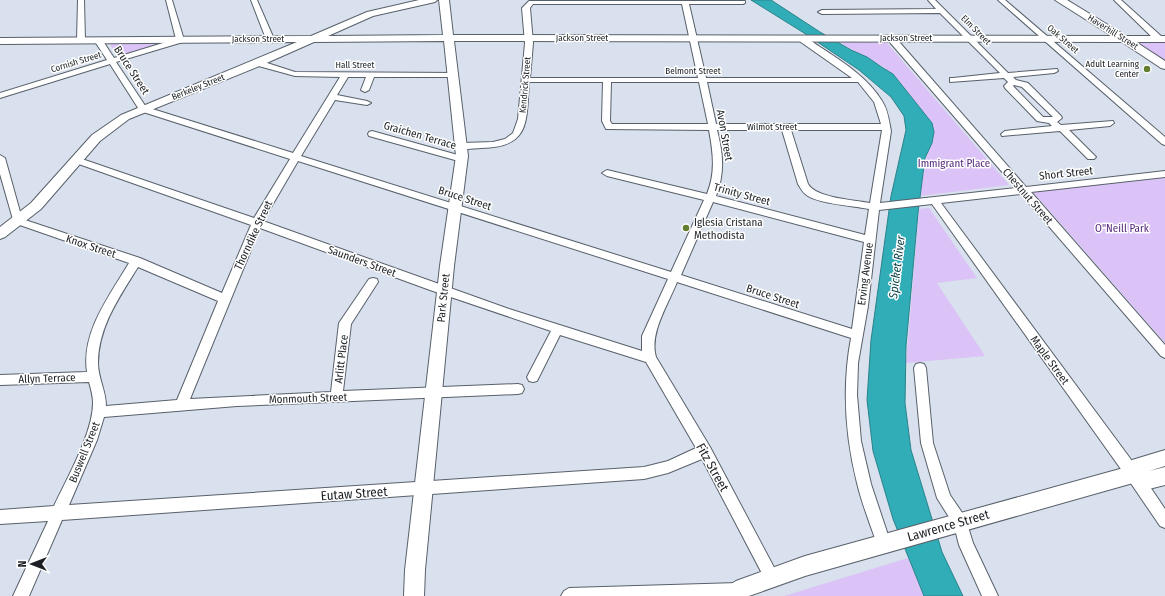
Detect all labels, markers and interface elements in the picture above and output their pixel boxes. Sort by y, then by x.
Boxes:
street label: Elm Street [959,13,993,47]
street label: Haverhill Street [1086,13,1140,51]
street label: Oak Street [1045,23,1081,55]
street label: Jackson Street [556,33,608,43]
street label: Jackson Street [880,33,932,43]
street label: Jackson Street [232,34,284,44]
street label: Bruce Street [111,44,152,97]
street label: Cornish Street [50,50,102,74]
street label: Kendrick Street [518,56,532,114]
place label: Adult Learning Center [1086,59,1140,79]
street label: Hall Street [336,60,374,70]
marker: Adult Learning Center [1142,64,1152,74]
street label: Belmont Street [665,66,721,76]
street label: Berkeley Street [170,72,226,102]
street label: Avon Street [714,108,735,162]
street label: Graichen Terrace [382,119,458,152]
street label: Wilmot Street [747,122,797,132]
park label: Immigrant Place [918,157,990,170]
street label: Short Street [1038,164,1094,183]
street label: Chestnut Street [1000,166,1056,227]
street label: Trinity Street [712,181,772,208]
street label: Bruce Street [437,184,493,213]
street label: Thorndike Street [232,198,275,272]
place label: Iglesia Cristana Methodista [694,216,763,242]
park label: O"Neill Park [1095,222,1150,235]
marker: Iglesia Cristana Methodista [681,223,691,233]
street label: Knox Street [64,232,118,261]
water label: Spicket River [886,234,908,300]
street label: Erving Avenue [855,242,876,306]
street label: Saunders Street [326,243,398,280]
street label: Park Street [434,273,453,323]
street label: Bruce Street [745,282,801,311]
street label: Maple Street [1028,333,1072,387]
street label: Arlitt Place [332,334,351,384]
street label: Allyn Terrace [18,371,76,386]
street label: Monmouth Street [269,391,348,406]
street label: Buswell Street [66,419,103,485]
street label: Fitz Street [693,440,732,495]
street label: Eutaw Street [320,484,389,503]
street label: Lawrence Street [905,506,992,544]
north arrow [12,544,52,584]
text: N [16,561,29,567]

